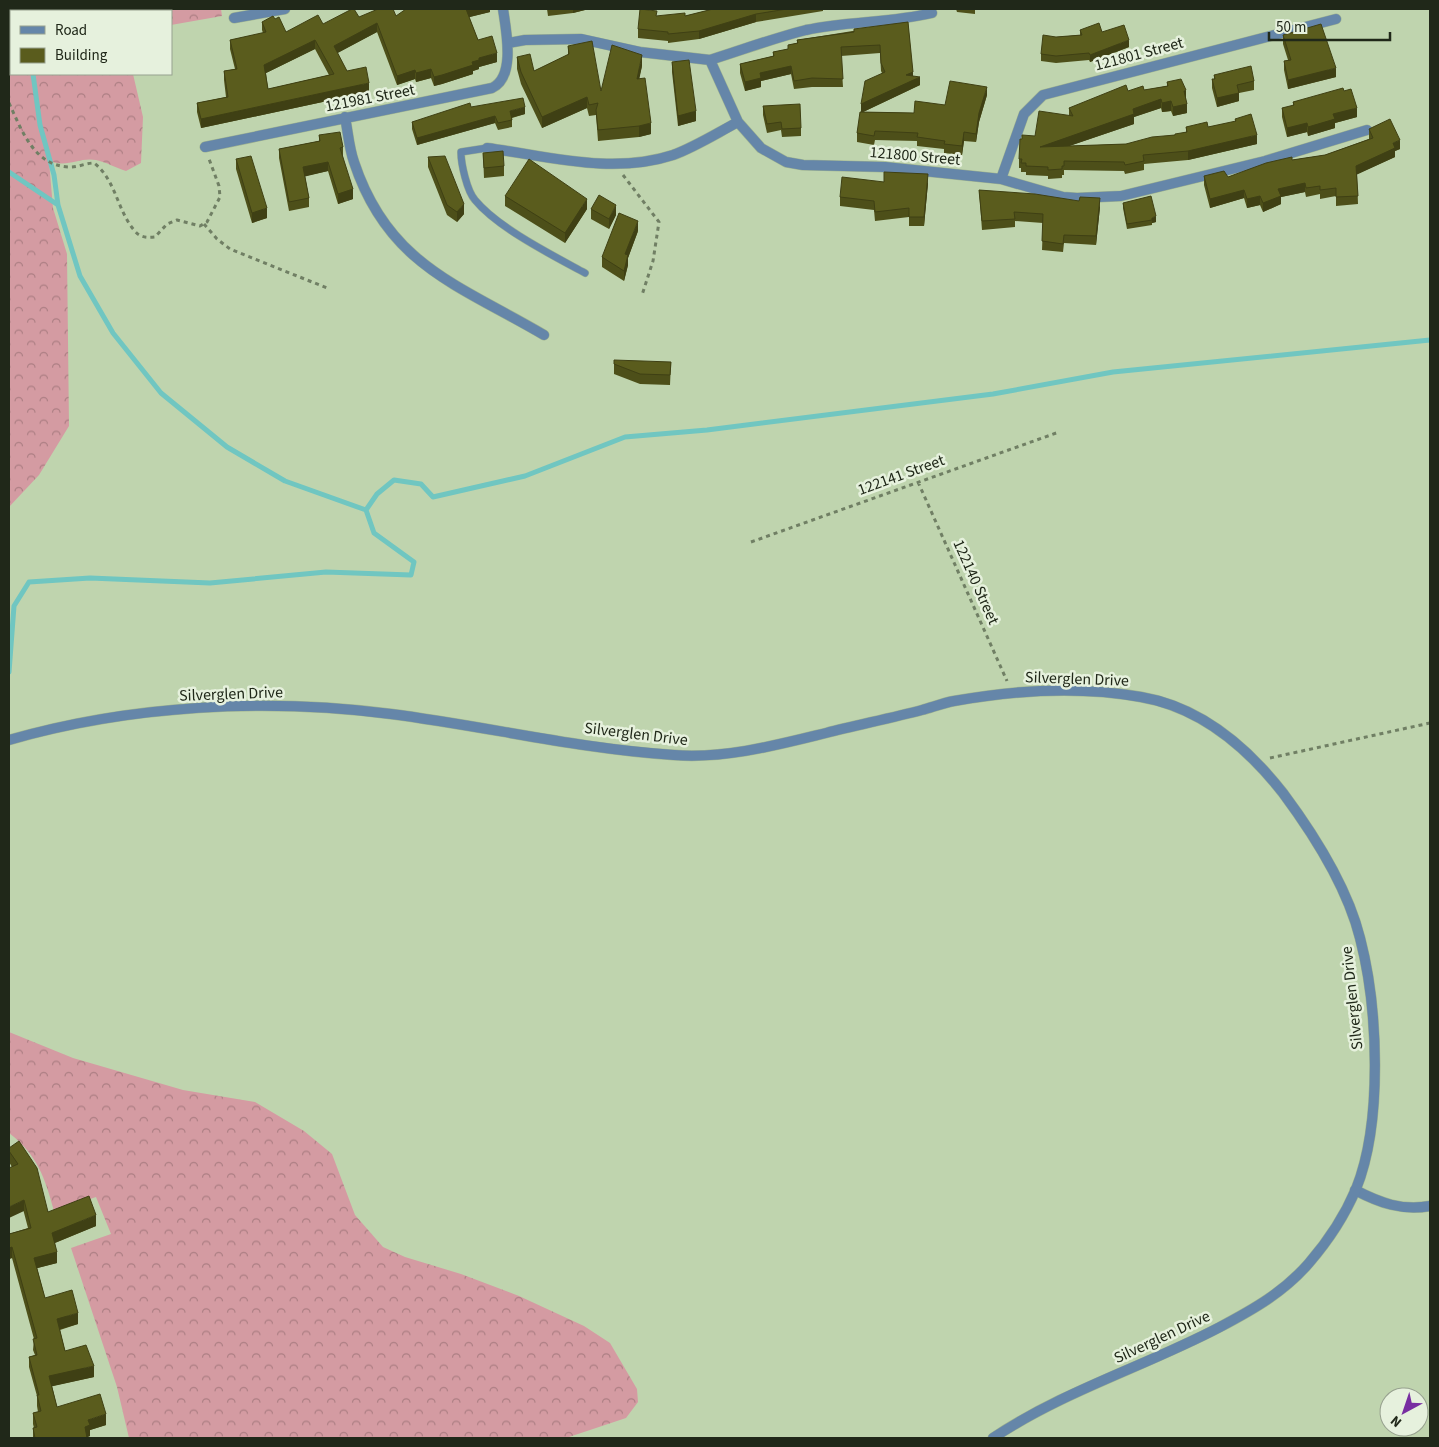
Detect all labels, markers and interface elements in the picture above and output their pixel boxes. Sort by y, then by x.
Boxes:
legend [10,10,172,75]
scale bar [1269,10,1390,42]
text: 50 m [1276,17,1306,38]
text: Road [55,20,87,41]
street label: 121801 Street [1092,31,1186,76]
text: Building [55,45,108,66]
street label: 121981 Street [323,78,417,117]
street label: 121800 Street [869,141,962,171]
street label: 122141 Street [854,449,948,501]
street label: 122140 Street [947,536,1005,629]
street label: Silverglen Drive [1025,666,1129,692]
street label: Silverglen Drive [179,681,283,707]
street label: Silverglen Drive [583,717,689,751]
street label: Silverglen Drive [1336,945,1368,1051]
street label: Silverglen Drive [1110,1305,1214,1369]
north arrow [1379,1387,1429,1437]
text: N [1386,1411,1406,1432]

